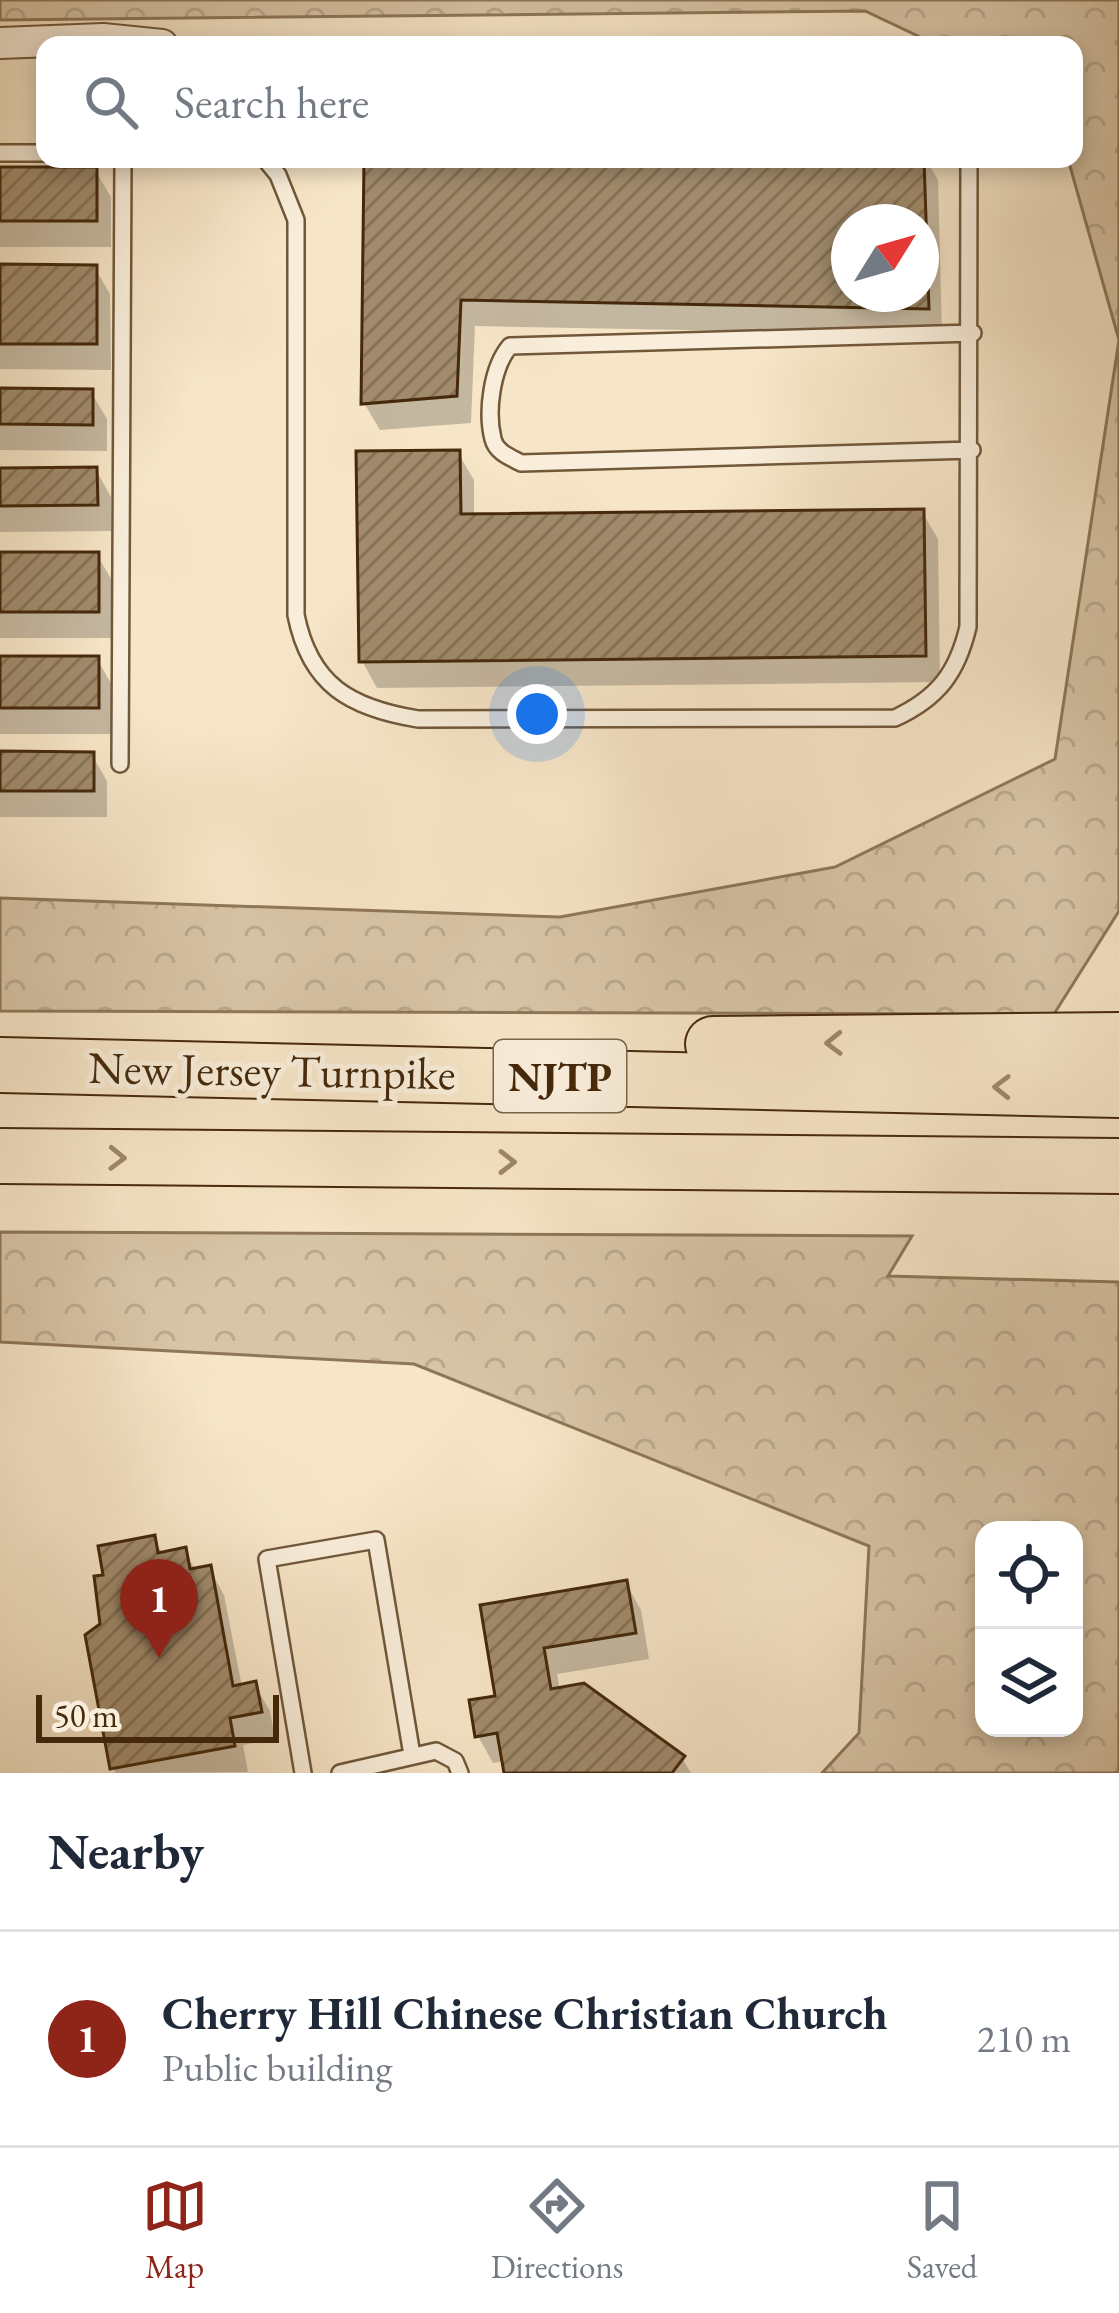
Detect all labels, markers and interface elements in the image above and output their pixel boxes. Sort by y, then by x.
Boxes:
search box [36,36,1083,168]
icon: search [78,69,144,135]
text: Search here [174,73,369,131]
north arrow [831,204,939,312]
your location [507,684,567,744]
one-way arrow [824,1030,842,1056]
street label: New Jersey Turnpike [88,1038,456,1102]
road number: NJTP [494,1040,626,1112]
one-way arrow [992,1075,1011,1101]
one-way arrow [109,1145,127,1171]
one-way arrow [499,1149,517,1175]
map controls [975,1521,1083,1737]
button: locate [975,1521,1083,1629]
pin: 1 [120,1559,198,1658]
button: layers [975,1629,1083,1737]
scale bar [36,1689,279,1742]
text: 50 m [54,1694,118,1737]
text: Nearby [48,1818,204,1884]
text: Cherry Hill Chinese Christian Church [162,1984,888,2042]
text: 1 [77,2013,97,2064]
text: 210 m [977,2013,1071,2064]
text: Public building [162,2042,393,2093]
tab: Map [142,2173,208,2288]
tab: Directions [491,2173,624,2288]
tab: Saved [907,2173,977,2288]

